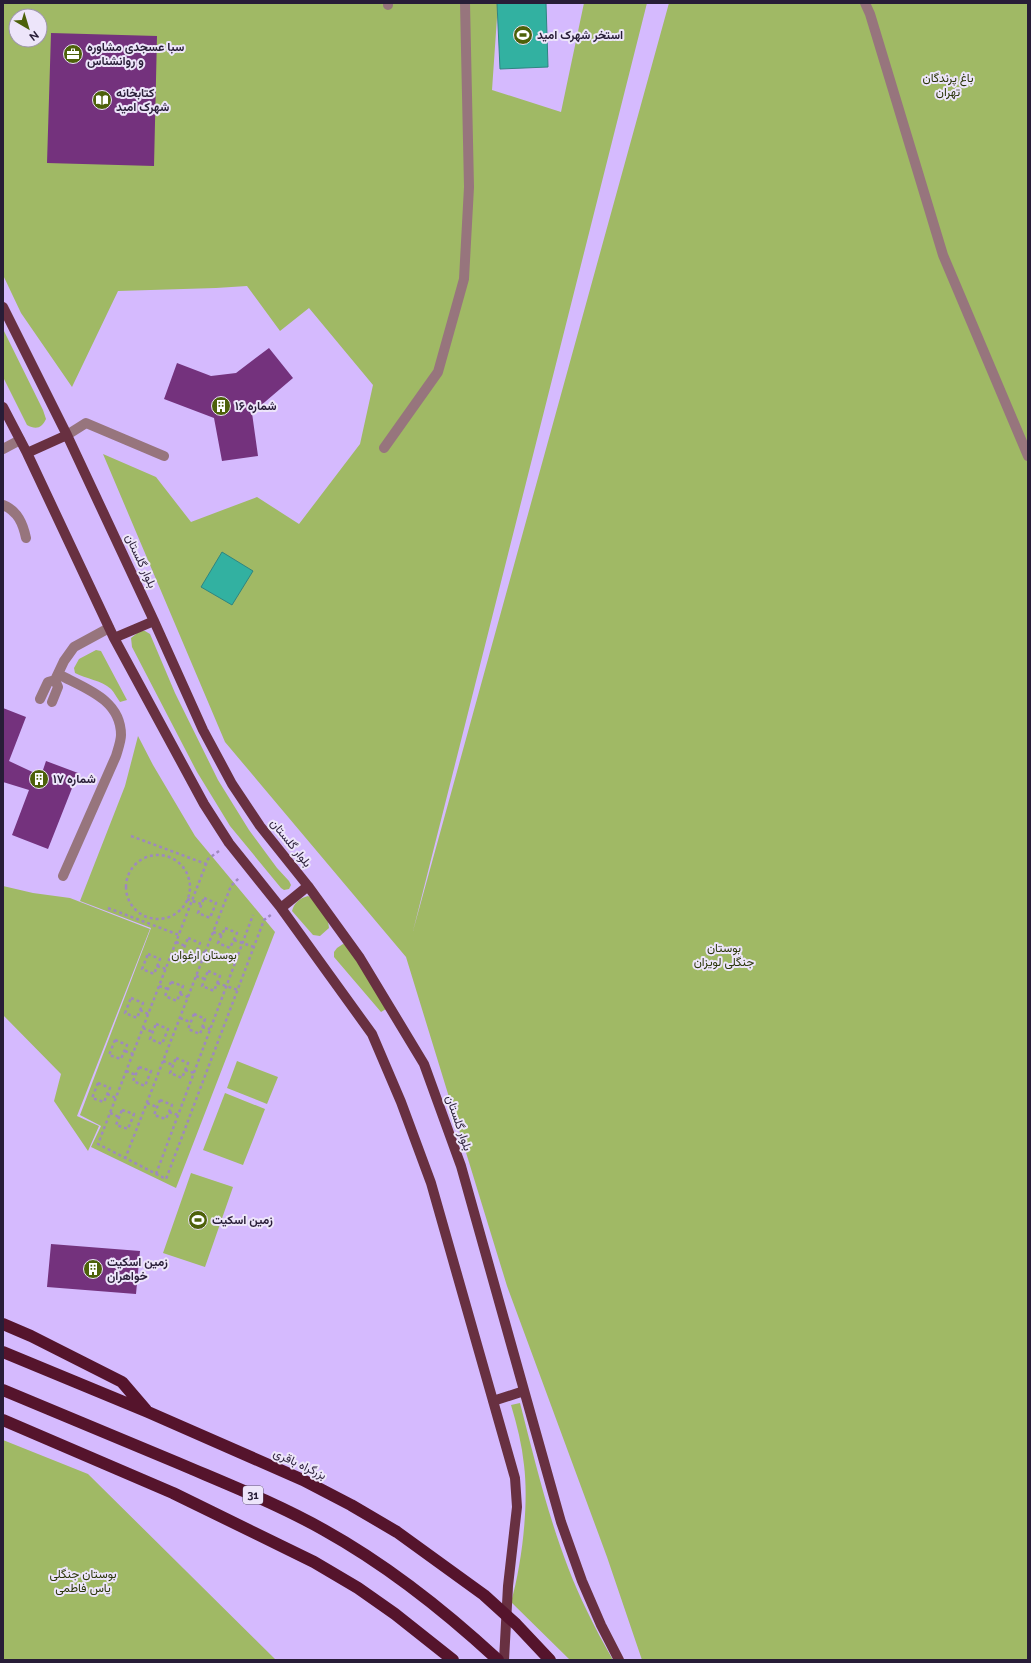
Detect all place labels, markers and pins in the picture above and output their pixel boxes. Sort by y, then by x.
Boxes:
sports icon: استخر شهرک امید [512,24,534,46]
place label: استخر شهرک امید [537,28,623,43]
place label: سبا عسجدی مشاوره و روانشناس [87,40,185,69]
office icon: سبا عسجدی مشاوره و روانشناس [62,43,84,65]
place label: کتابخانه شهرک امید [116,86,170,115]
library icon: کتابخانه شهرک امید [91,89,113,111]
building icon: شماره ۱۶ [210,395,232,417]
place label: شماره ۱۶ [235,399,277,414]
building icon: شماره ۱۷ [28,768,50,790]
place label: شماره ۱۷ [53,772,96,787]
sports icon: زمین اسکیت [187,1209,209,1231]
place label: زمین اسکیت [212,1213,273,1228]
place label: زمین اسکیت خواهران [107,1255,168,1284]
building icon: زمین اسکیت خواهران [82,1258,104,1280]

